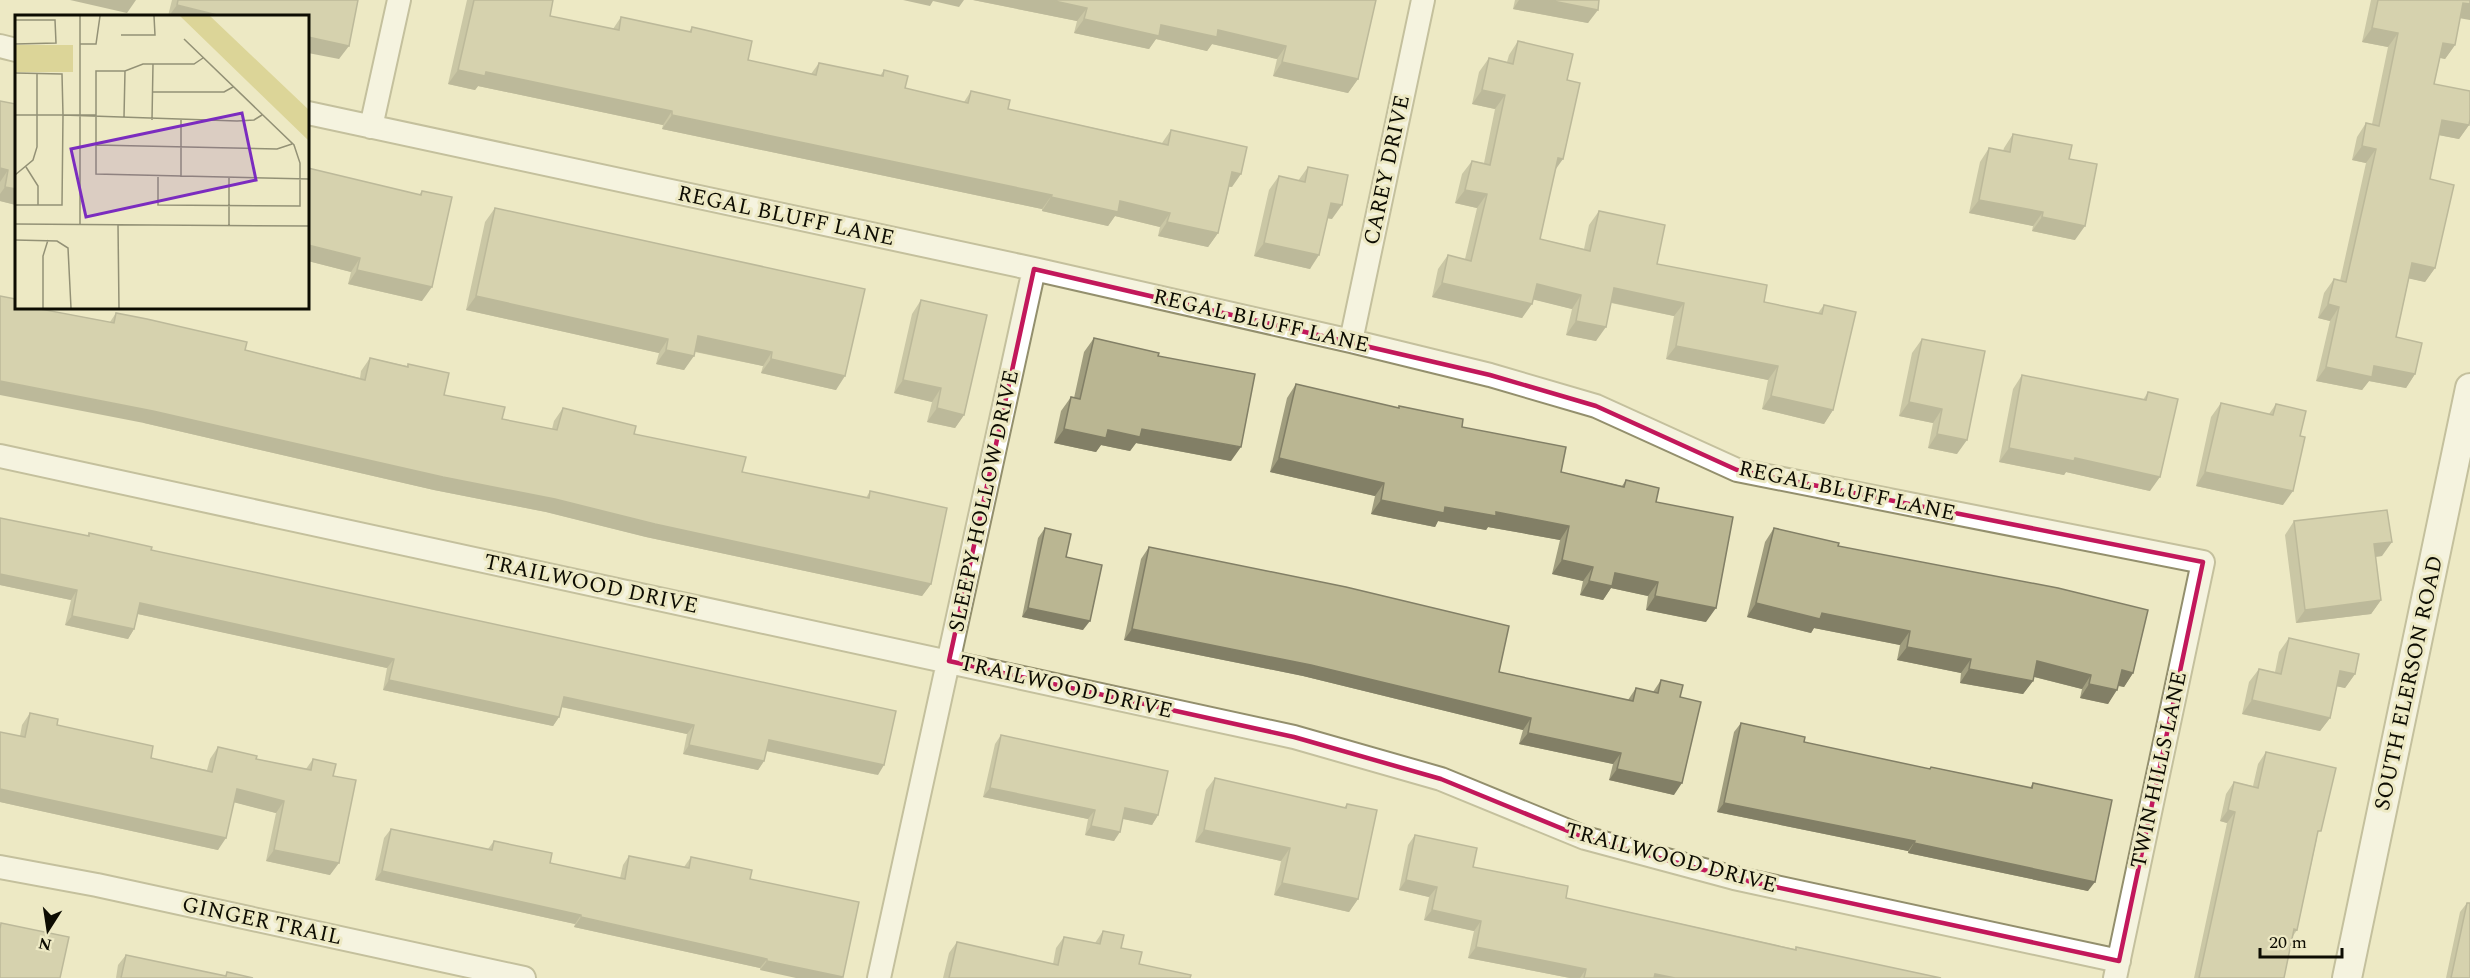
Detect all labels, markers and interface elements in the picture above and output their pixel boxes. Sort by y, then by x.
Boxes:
inset map [15,15,309,309]
street label: CAREY DRIVE [1355,92,1419,248]
street label: REGAL BLUFF LANE [675,177,897,255]
street label: REGAL BLUFF LANE [1150,280,1372,362]
street label: SLEEPY HOLLOW DRIVE [940,367,1028,635]
street label: REGAL BLUFF LANE [1736,452,1958,530]
street label: TRAILWOOD DRIVE [481,545,701,623]
street label: SOUTH ELERSON ROAD [2366,553,2452,813]
street label: TRAILWOOD DRIVE [956,646,1176,728]
street label: TWIN HILLS LANE [2122,668,2196,872]
street label: TRAILWOOD DRIVE [1561,814,1781,902]
street label: GINGER TRAIL [179,888,345,954]
north arrow [18,900,78,960]
scale bar [2260,921,2342,959]
text: 20 m [2269,929,2307,956]
text: N [36,931,54,957]

